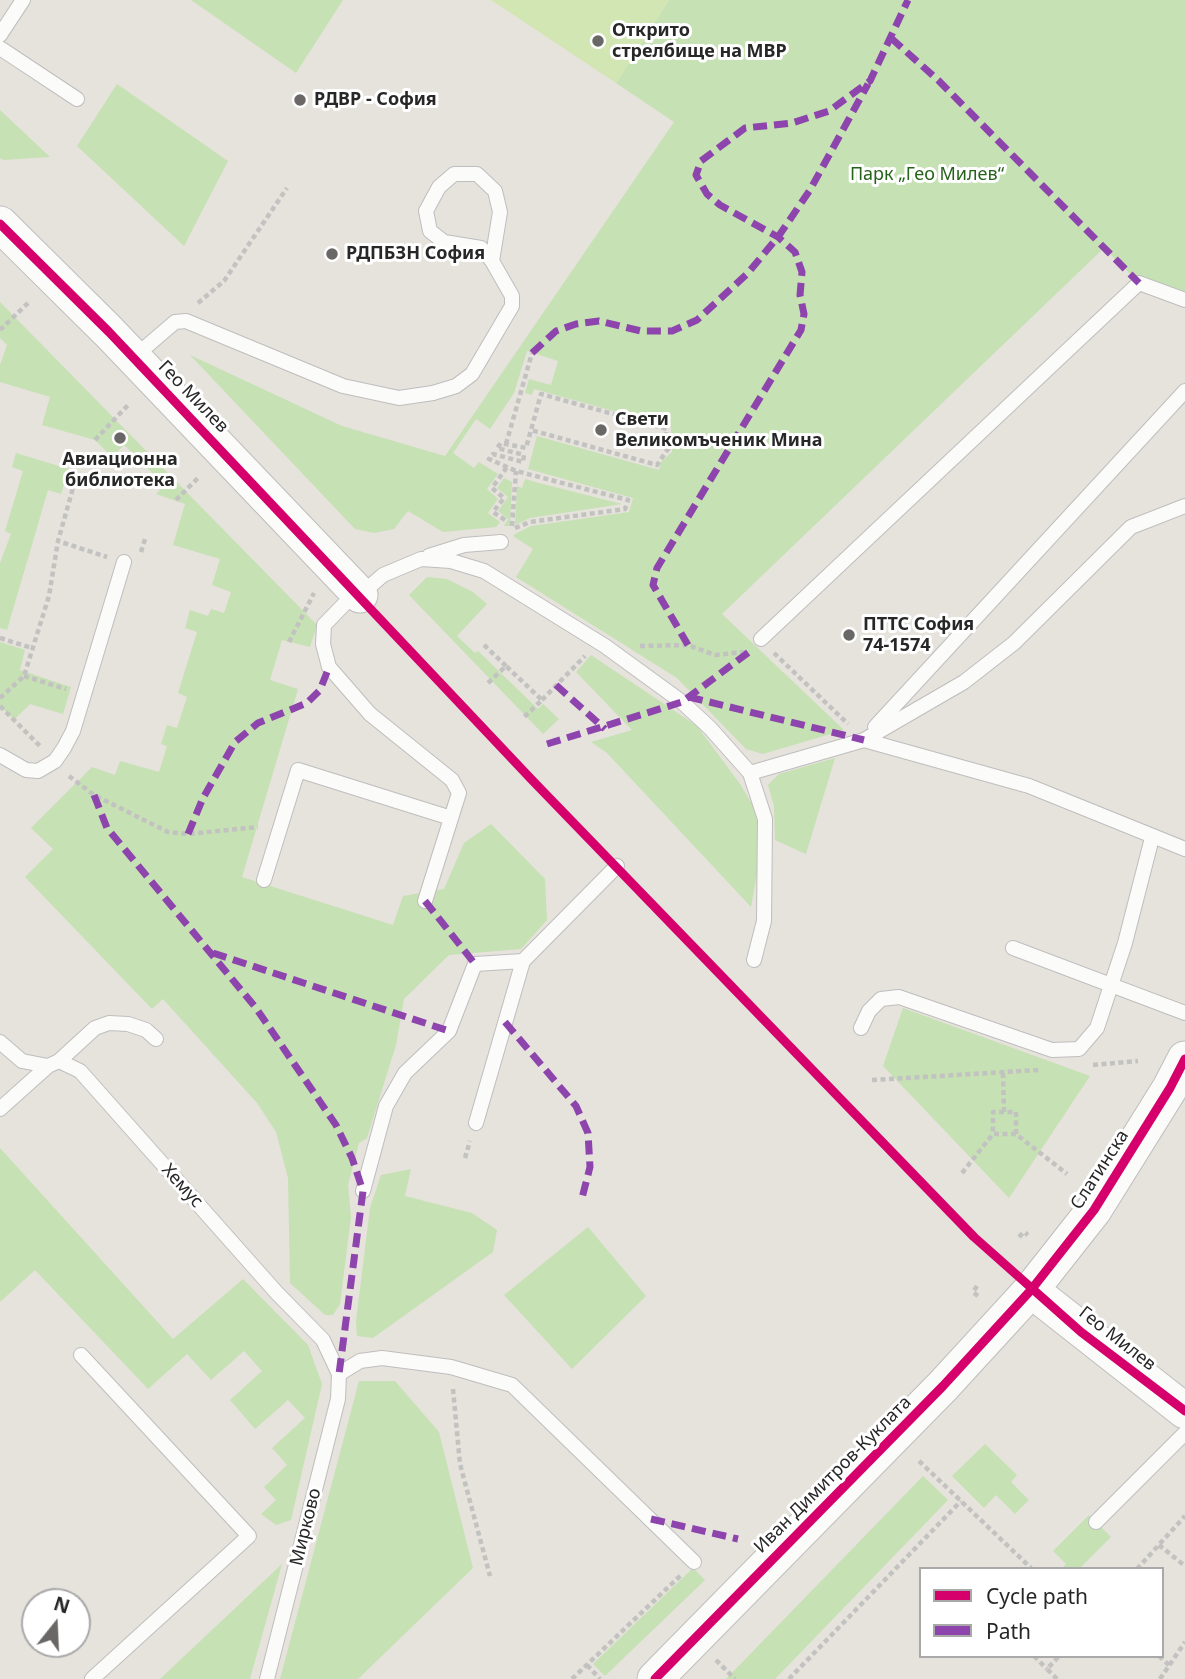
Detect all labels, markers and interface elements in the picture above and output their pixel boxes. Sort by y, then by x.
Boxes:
place label: Открито стрелбище на МВР [612,20,787,62]
marker: Открито стрелбище на МВР [590,33,606,49]
place label: РДВР - София [314,89,437,111]
marker: РДВР - София [292,92,308,108]
park label: Парк „Гео Милев“ [850,164,1004,186]
place label: РДПБЗН София [346,243,485,265]
marker: РДПБЗН София [324,246,340,262]
street label: Гео Милев [153,356,233,438]
place label: Свети Великомъченик Мина [615,409,822,452]
marker: Свети Великомъченик Мина [593,422,609,438]
marker: Авиационна библиотека [112,430,128,446]
place label: Авиационна библиотека [62,449,178,491]
place label: ПТТС София 74-1574 [863,614,974,656]
marker: ПТТС София 74-1574 [841,627,857,643]
street label: Слатинска [1066,1126,1134,1214]
street label: Хемус [157,1160,207,1212]
street label: Гео Милев [1074,1302,1160,1376]
street label: Иван Димитров-Куклата [750,1392,916,1558]
street label: Мирково [286,1486,326,1568]
legend [919,1567,1164,1658]
text: Cycle path [986,1582,1088,1610]
north arrow [21,1588,91,1658]
text: N [50,1590,73,1620]
text: Path [986,1617,1031,1645]

